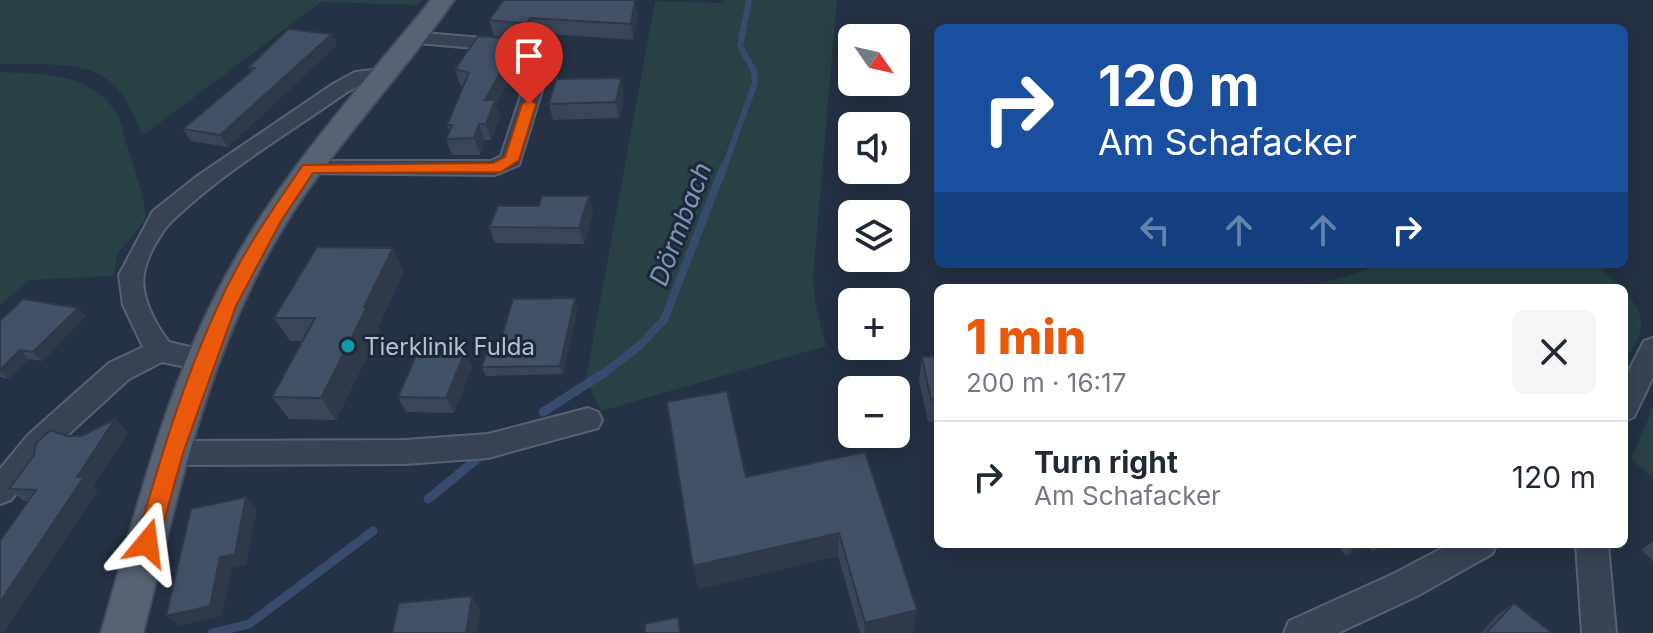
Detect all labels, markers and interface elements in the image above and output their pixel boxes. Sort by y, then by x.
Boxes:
pin [495,22,563,104]
north arrow [838,24,910,96]
map controls [838,24,910,448]
icon: arrive [507,34,551,78]
text: 120 m [1098,52,1260,120]
icon: right [966,56,1070,160]
button: sound [838,112,910,184]
text: Am Schafacker [1098,120,1357,164]
water label: Dörmbach [642,158,718,290]
button: layers [838,200,910,272]
icon: left [1133,208,1177,252]
icon: ahead [1217,208,1261,252]
icon: ahead [1301,208,1345,252]
icon: right [1385,208,1429,252]
button: + [838,288,910,360]
text: 1 min [966,307,1086,366]
button: close [1512,310,1596,394]
place label: Tierklinik Fulda [364,332,535,361]
marker: Tierklinik Fulda [339,337,357,355]
text: 200 m · 16:17 [966,367,1126,398]
button: − [838,376,910,448]
text: Turn right [1034,444,1178,480]
icon: right [966,455,1010,499]
text: 120 m [1512,459,1596,495]
text: Am Schafacker [1034,480,1221,511]
position arrow [105,501,189,585]

